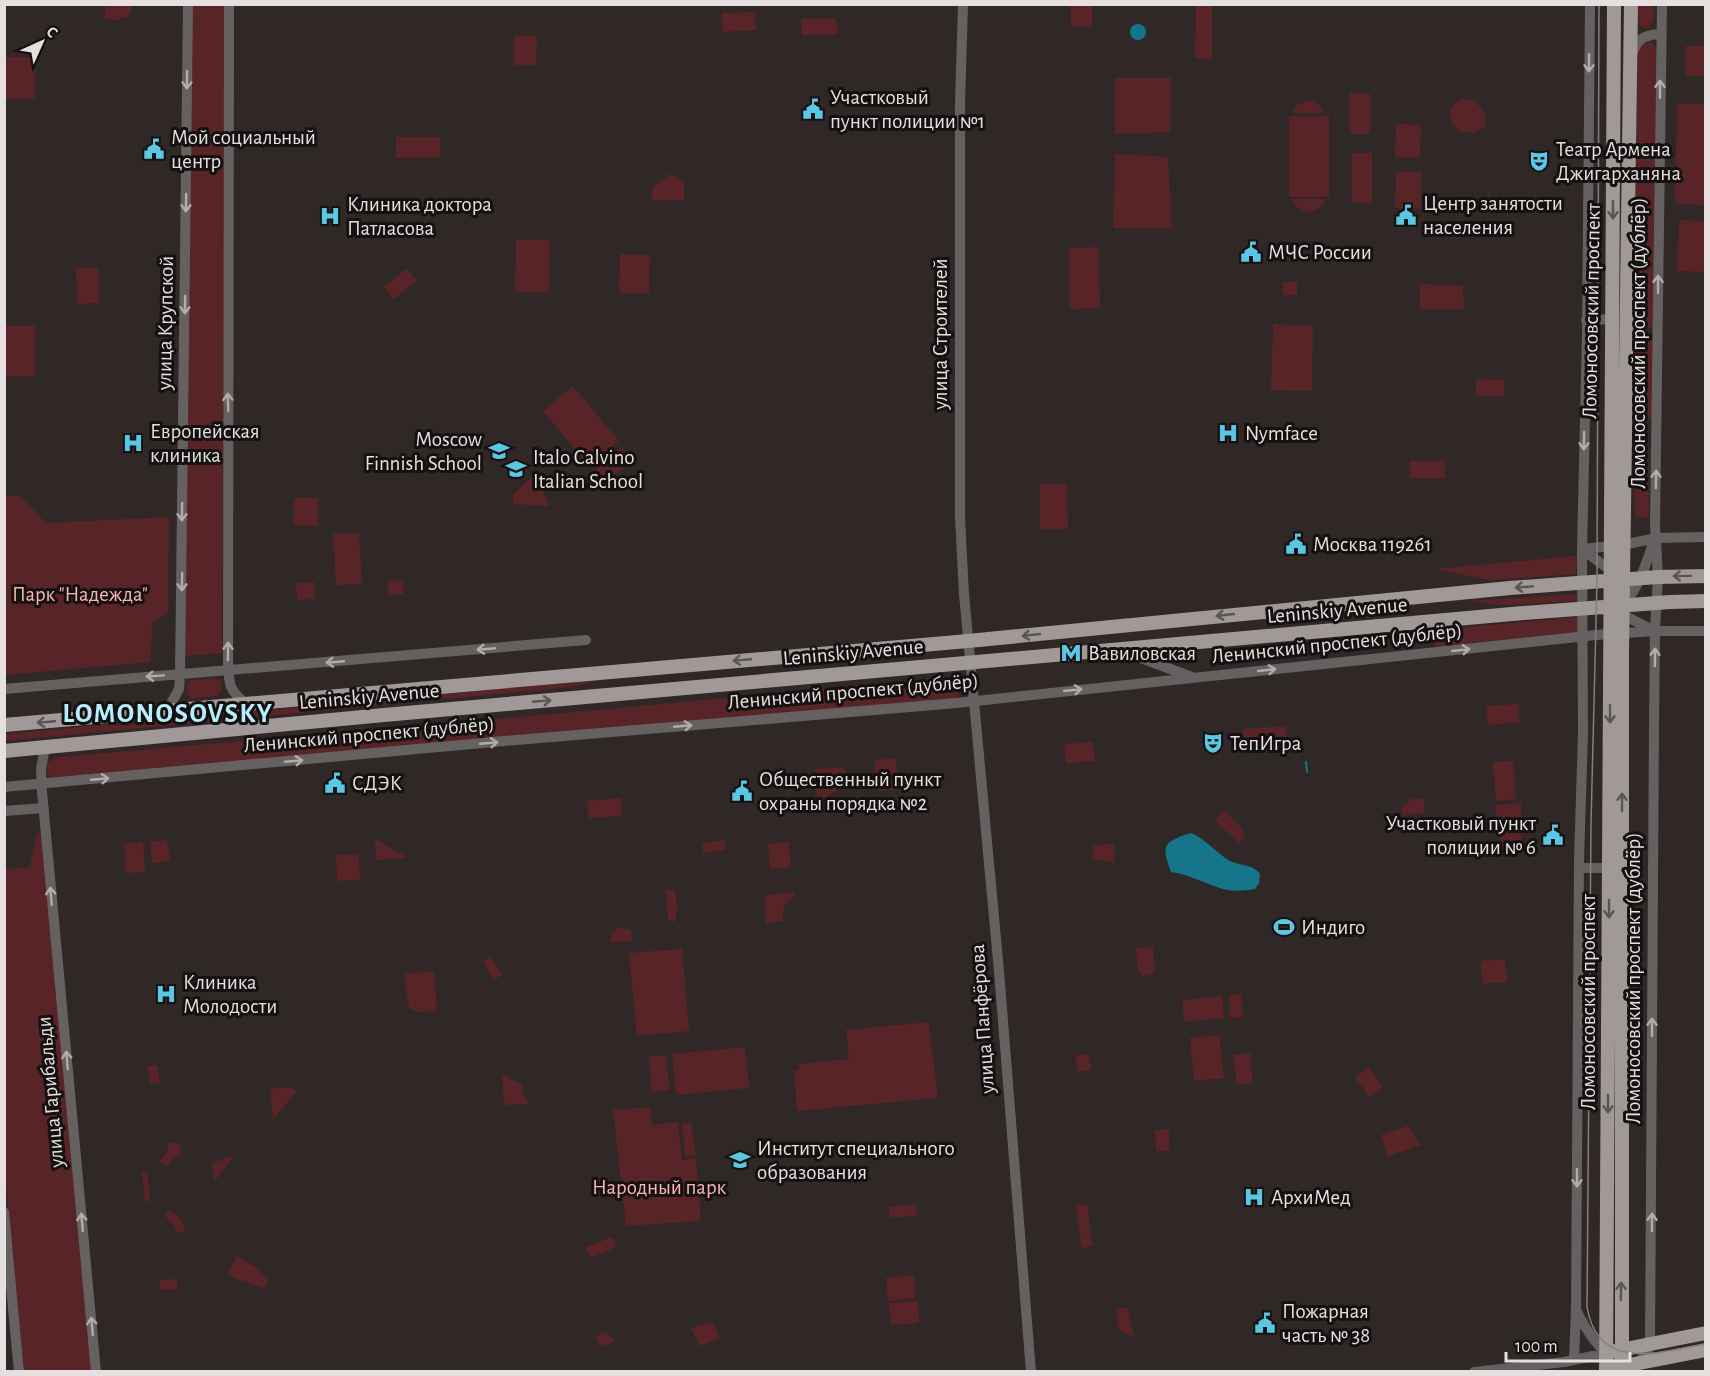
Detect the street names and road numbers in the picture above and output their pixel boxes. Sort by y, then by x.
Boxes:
street label: Ломоносовский проспект (дублёр) [1628,197,1649,489]
street label: Ломоносовский проспект [1579,203,1604,419]
street label: улица Крупской [154,256,177,391]
street label: улица Строителей [930,258,951,411]
street label: Leninskiy Avenue [1266,594,1408,627]
street label: Ленинский проспект (дублёр) [1211,620,1463,667]
street label: Leninskiy Avenue [782,636,924,669]
street label: Ленинский проспект (дублёр) [727,670,979,713]
street label: Leninskiy Avenue [298,680,440,713]
street label: Ленинский проспект (дублёр) [243,713,495,756]
street label: Ломоносовский проспект (дублёр) [1623,832,1644,1124]
street label: Ломоносовский проспект [1578,894,1599,1110]
street label: улица Панфёрова [967,943,998,1095]
street label: улица Гарибальди [33,1015,68,1169]

